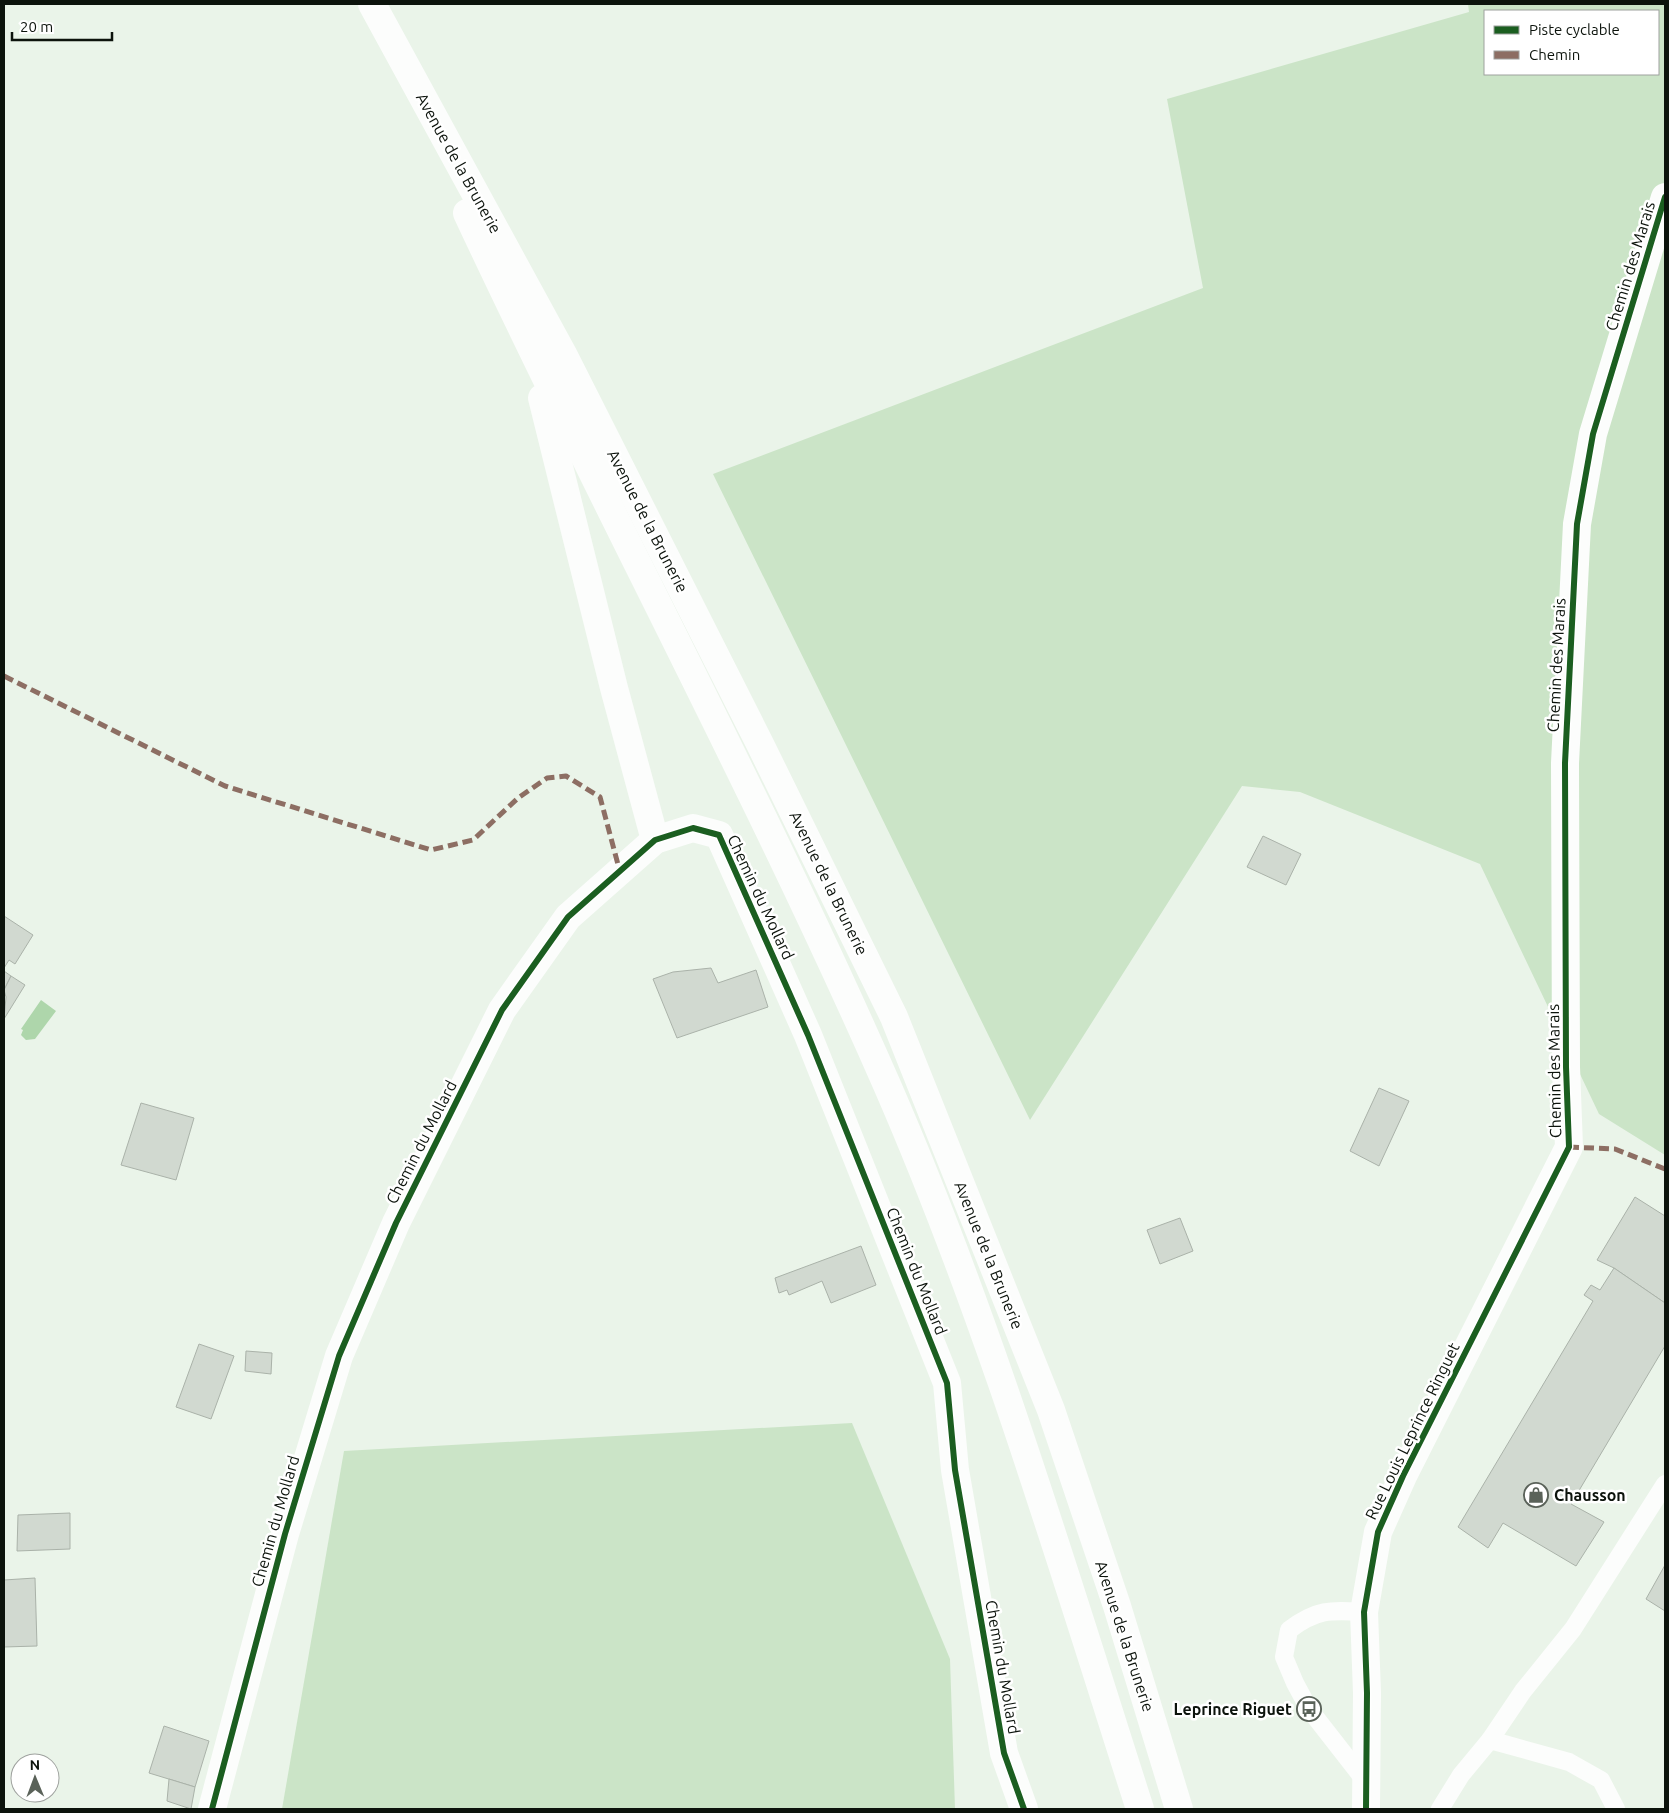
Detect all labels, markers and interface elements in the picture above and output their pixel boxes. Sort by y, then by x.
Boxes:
scale bar [12,10,112,42]
legend [1484,10,1659,75]
text: 20 m [20,18,53,35]
text: Piste cyclable [1529,21,1620,38]
text: Chemin [1529,46,1580,63]
street label: Avenue de la Brunerie [413,90,505,236]
street label: Chemin des Marais [1602,199,1658,333]
street label: Avenue de la Brunerie [604,447,692,595]
street label: Chemin des Marais [1543,597,1569,733]
street label: Avenue de la Brunerie [786,808,872,958]
street label: Chemin du Mollard [724,832,798,962]
street label: Chemin des Marais [1544,1004,1564,1138]
street label: Chemin du Mollard [382,1077,460,1207]
street label: Avenue de la Brunerie [951,1179,1027,1331]
street label: Chemin du Mollard [883,1205,951,1337]
street label: Rue Louis Leprince Ringuet [1361,1339,1463,1522]
street label: Chemin du Mollard [248,1453,302,1589]
shop icon: Chausson [1523,1482,1549,1508]
place label: Chausson [1554,1486,1626,1504]
street label: Avenue de la Brunerie [1092,1558,1158,1714]
street label: Chemin du Mollard [982,1599,1024,1735]
bus stop icon: Leprince Riguet [1296,1696,1322,1722]
place label: Leprince Riguet [1174,1700,1292,1718]
north arrow [10,1753,60,1803]
text: N [29,1757,40,1773]

